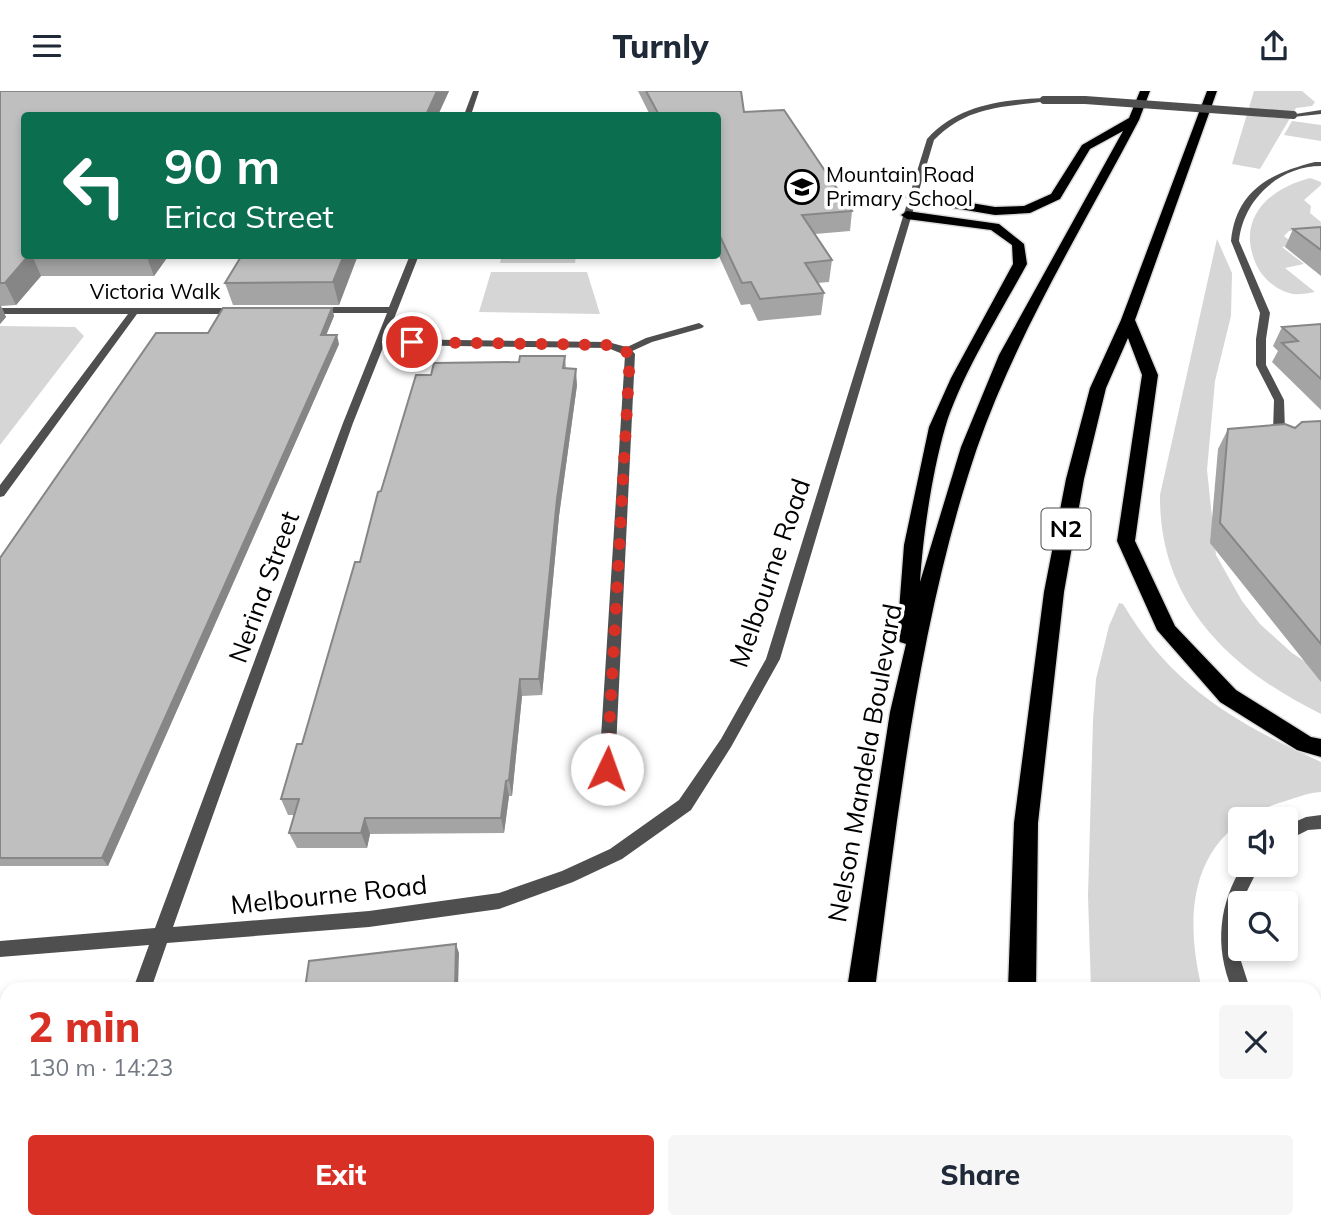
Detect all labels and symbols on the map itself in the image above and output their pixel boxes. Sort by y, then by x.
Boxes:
place label: Mountain Road Primary School [826,161,975,211]
school or university icon: Mountain Road Primary School [783,168,821,206]
street label: Victoria Walk [90,278,220,304]
pin [382,312,442,372]
street label: Melbourne Road [722,474,817,672]
street label: Nerina Street [221,507,306,667]
road number: N2 [1042,509,1090,549]
street label: Nelson Mandela Boulevard [820,601,909,925]
position arrow [570,732,644,806]
street label: Melbourne Road [229,868,429,921]

